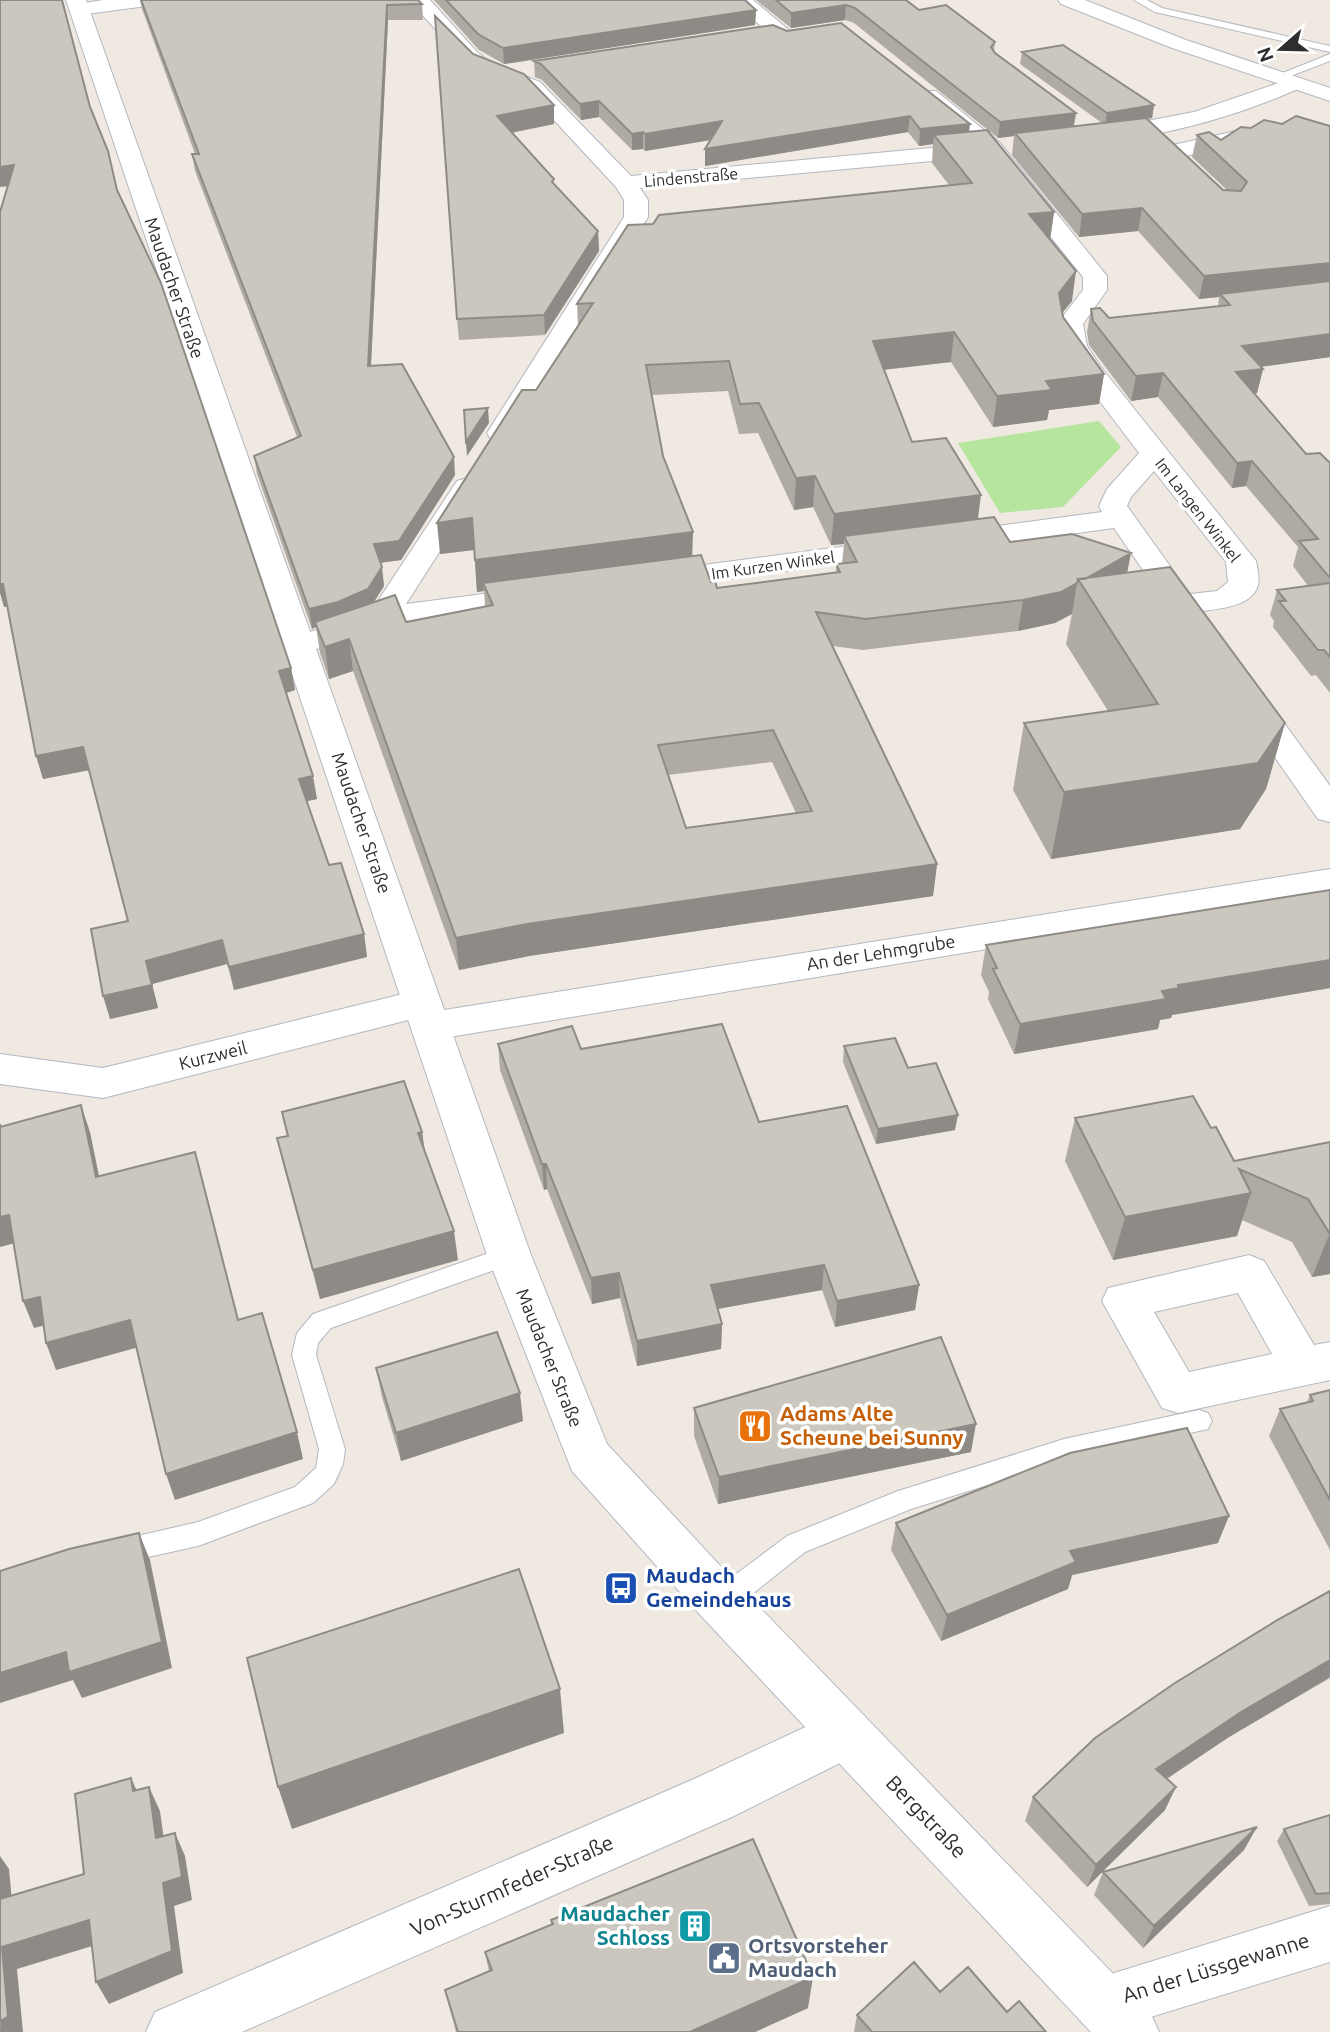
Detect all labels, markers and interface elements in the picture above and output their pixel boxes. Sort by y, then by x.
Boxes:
north arrow [1246,14,1316,84]
text: N [1252,44,1278,65]
street label: Lindenstraße [643,164,739,190]
street label: Maudacher Straße [141,215,208,361]
street label: Im Langen Winkel [1152,454,1244,566]
street label: Im Kurzen Winkel [710,547,836,583]
street label: Maudacher Straße [328,750,395,896]
street label: An der Lehmgrube [805,930,957,974]
street label: Kurzweil [177,1037,249,1073]
street label: Maudacher Straße [513,1285,587,1430]
place label: Adams Alte Scheune bei Sunny [780,1401,963,1449]
restaurant icon: Adams Alte Scheune bei Sunny [736,1407,774,1445]
place label: Maudach Gemeindehaus [646,1563,792,1611]
bus stop icon: Maudach Gemeindehaus [602,1569,640,1607]
street label: Bergstraße [882,1770,972,1863]
street label: Von-Sturmfeder-Straße [406,1829,617,1941]
place label: Maudacher Schloss [560,1901,670,1949]
building icon: Maudacher Schloss [676,1907,714,1945]
street label: An der Lüssgewanne [1119,1927,1312,2007]
place label: Ortsvorsteher Maudach [748,1933,889,1981]
public building icon: Ortsvorsteher Maudach [705,1939,743,1977]

